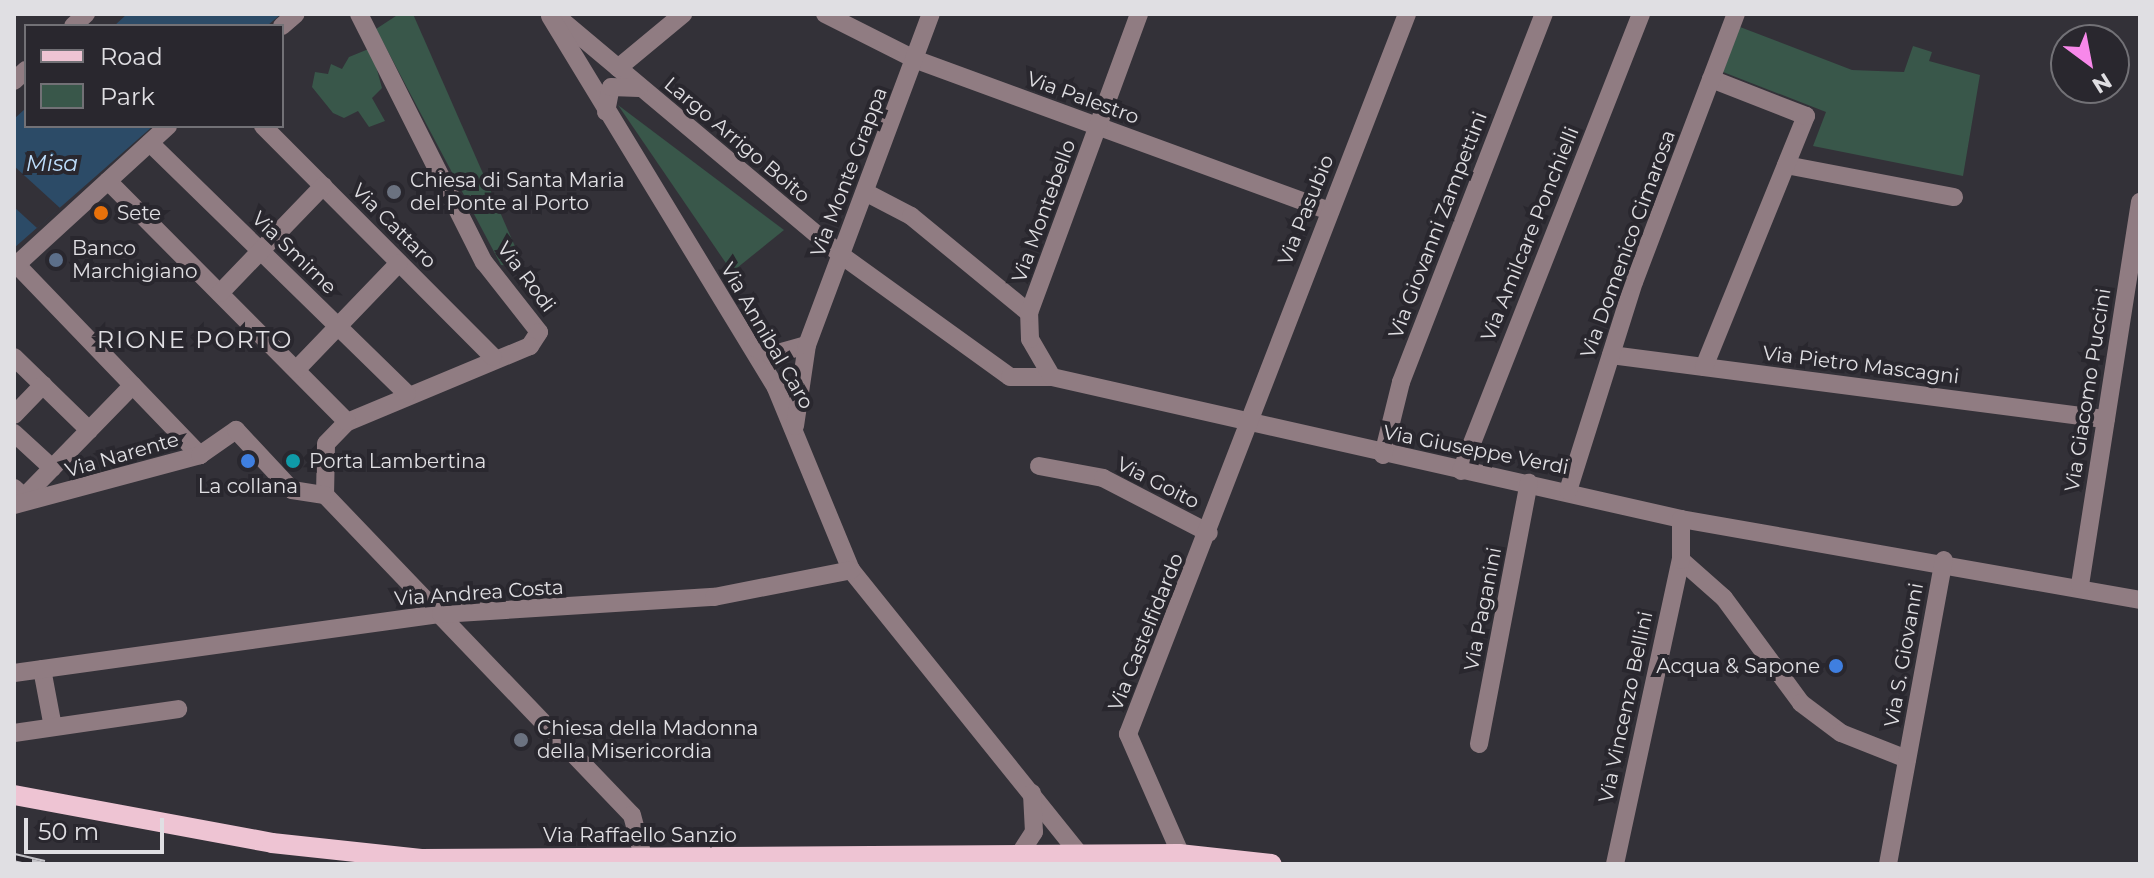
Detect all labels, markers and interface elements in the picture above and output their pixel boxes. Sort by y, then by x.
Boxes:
legend [24,24,284,128]
north arrow [2050,24,2130,104]
text: Road [100,42,163,71]
street label: Via Palestro [1024,67,1142,129]
text: N [2087,67,2117,99]
street label: Largo Arrigo Boito [659,72,815,208]
text: Park [100,82,155,111]
street label: Via Monte Grappa [806,84,892,260]
street label: Via Giovanni Zampettini [1384,108,1492,342]
street label: Via Amilcare Ponchielli [1476,123,1584,345]
street label: Via Domenico Cimarosa [1576,127,1680,361]
street label: Via Montebello [1007,136,1081,286]
water label: Misa [26,151,78,177]
street label: Via Pasubio [1273,151,1339,269]
place label: Chiesa di Santa Maria del Ponte al Porto [410,168,624,215]
street label: Via Cattaro [347,179,441,273]
marker: Chiesa di Santa Maria del Ponte al Porto [385,183,403,201]
place label: Sete [117,201,161,225]
marker: Sete [92,204,110,222]
street label: Via Smirne [247,207,341,299]
place label: Banco Marchigiano [72,236,198,283]
street label: Via Rodi [492,237,560,317]
marker: Banco Marchigiano [47,251,65,269]
street label: Via Annibal Caro [715,259,819,413]
street label: Via Giacomo Puccini [2060,287,2116,493]
district label: RIONE PORTO [97,326,293,354]
street label: Via Pietro Mascagni [1761,341,1961,389]
street label: Via Giuseppe Verdi [1381,420,1571,480]
street label: Via Narente [62,427,182,483]
place label: Porta Lambertina [309,449,486,473]
marker: La collana [239,452,257,470]
marker: Porta Lambertina [284,452,302,470]
street label: Via Goito [1113,452,1203,514]
place label: La collana [198,474,298,498]
street label: Via Paganini [1459,545,1507,673]
street label: Via Castelfidardo [1103,550,1189,714]
street label: Via Andrea Costa [394,575,564,611]
street label: Via S. Giovanni [1880,581,1928,729]
street label: Via Vincenzo Bellini [1594,609,1658,805]
place label: Acqua & Sapone [1656,654,1820,678]
marker: Acqua & Sapone [1827,657,1845,675]
place label: Chiesa della Madonna della Misericordia [537,716,758,763]
marker: Chiesa della Madonna della Misericordia [512,731,530,749]
scale bar [28,802,168,852]
text: 50 m [38,817,99,846]
street label: Via Raffaello Sanzio [543,823,737,847]

